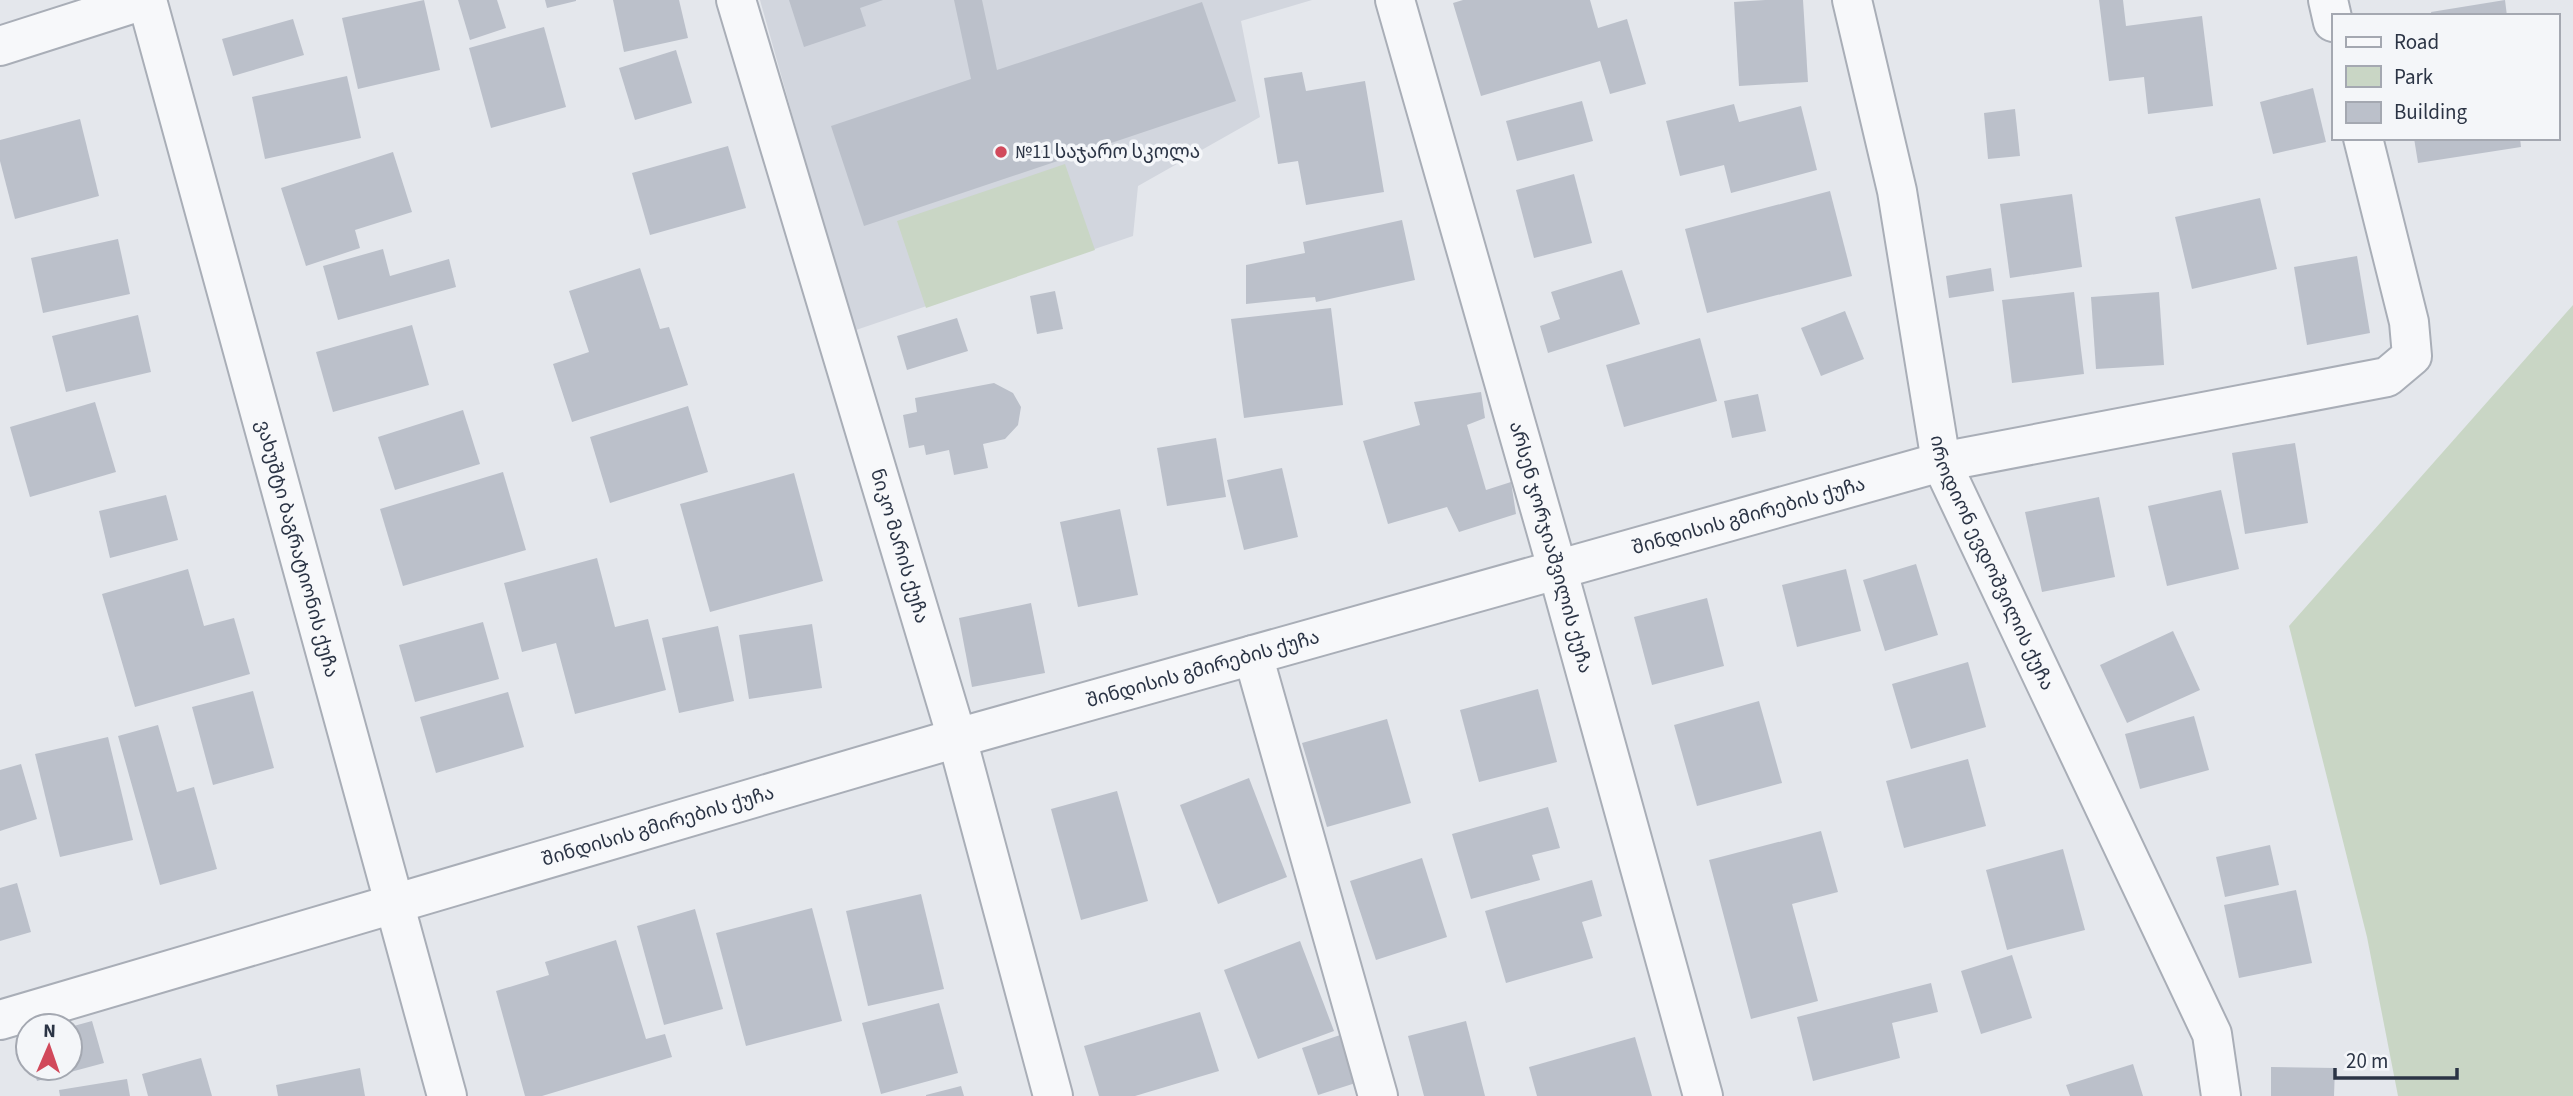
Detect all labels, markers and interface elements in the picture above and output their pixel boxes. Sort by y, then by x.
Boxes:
legend [2332,14,2559,140]
text: Road [2394,27,2439,57]
text: Park [2394,62,2434,92]
text: Building [2394,97,2468,127]
place label: №11 საჯარო სკოლა [1015,139,1200,166]
marker: №11 საჯარო სკოლა [993,144,1009,160]
street label: ვახუშტი ბაგრატიონის ქუჩა [249,417,345,680]
street label: არსენ ჯორჯიაშვილის ქუჩა [1502,418,1599,676]
street label: იროდიონ ევდოშვილის ქუჩა [1923,433,2061,695]
street label: ნიკო მარის ქუჩა [864,465,935,627]
street label: შინდისის გმირების ქუჩა [1629,470,1868,561]
street label: შინდისის გმირების ქუჩა [1083,624,1323,715]
street label: შინდისის გმირების ქუჩა [539,779,777,873]
north arrow [14,1012,84,1082]
text: N [43,1018,56,1045]
scale bar [2335,1036,2458,1080]
text: 20 m [2346,1046,2388,1076]

